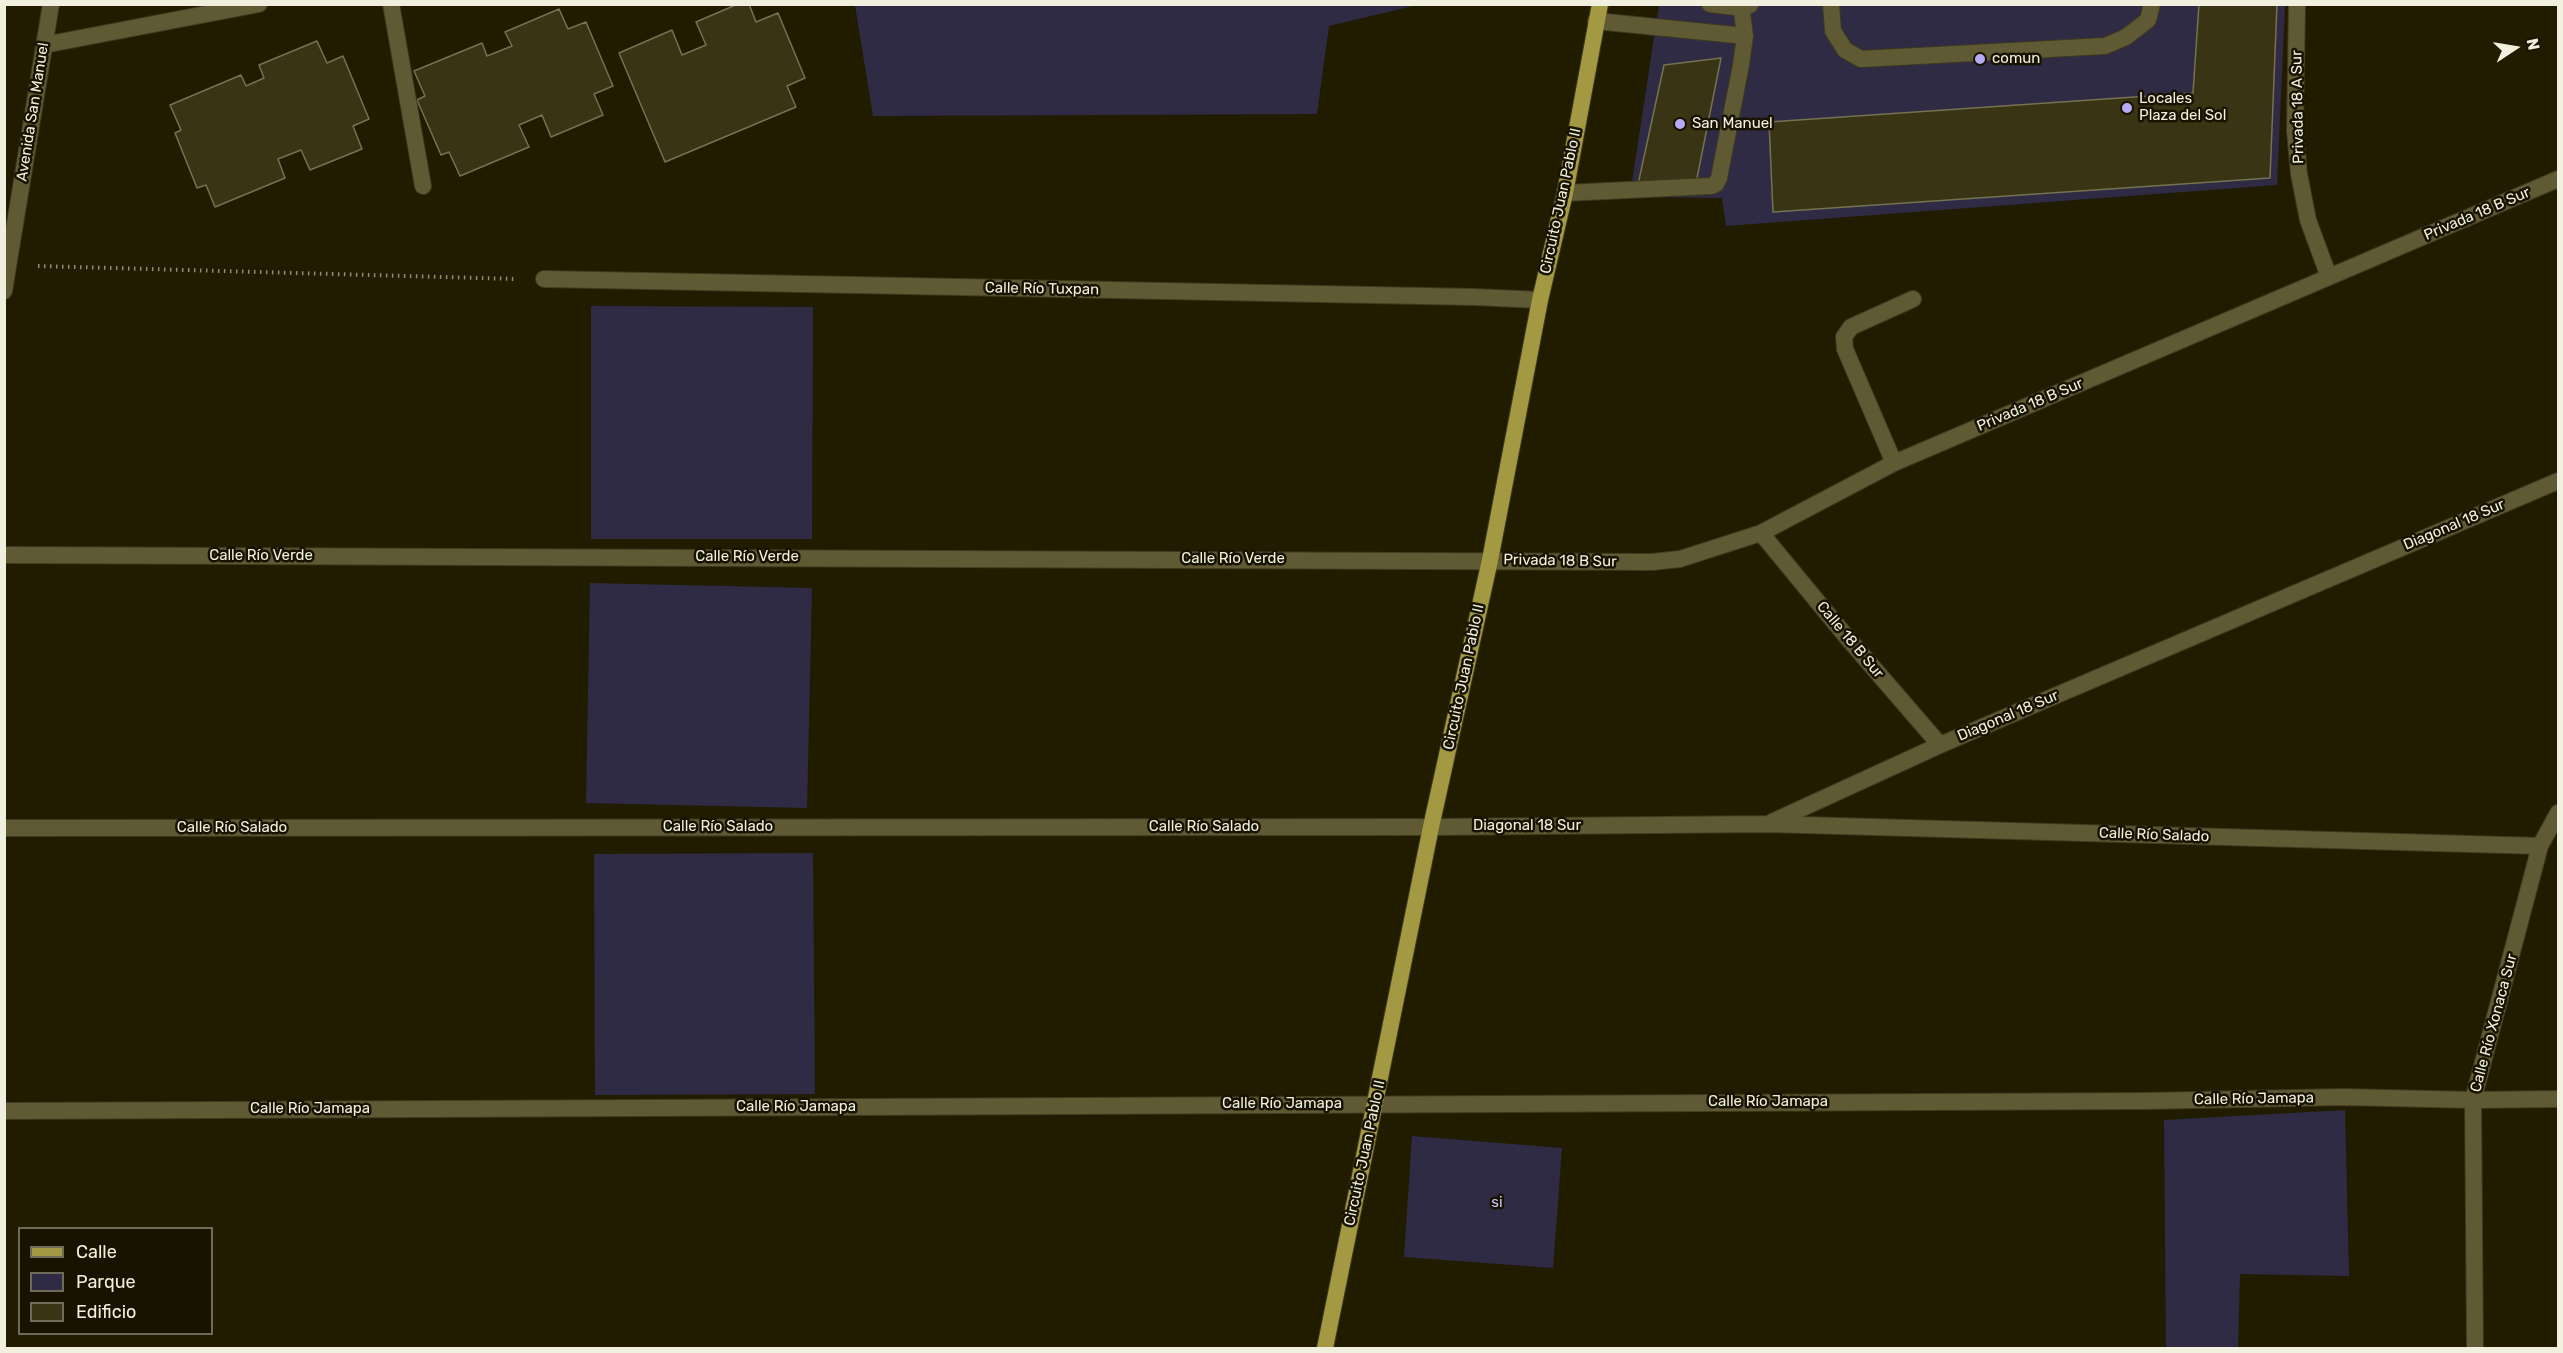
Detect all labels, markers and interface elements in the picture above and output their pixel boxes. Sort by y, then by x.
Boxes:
north arrow [2485,18,2545,78]
text: N [2523,37,2544,52]
street label: Avenida San Manuel [13,41,53,183]
place label: comun [1992,50,2040,68]
street label: Privada 18 A Sur [2288,50,2308,164]
marker: comun [1973,52,1987,66]
place label: Locales Plaza del Sol [2139,90,2226,125]
marker: Locales Plaza del Sol [2120,101,2134,115]
place label: San Manuel [1692,115,1773,133]
marker: San Manuel [1673,117,1687,131]
street label: Circuito Juan Pablo II [1537,126,1585,276]
street label: Privada 18 B Sur [2421,184,2533,244]
street label: Calle Río Tuxpan [985,279,1099,299]
street label: Privada 18 B Sur [1974,375,2086,435]
street label: Diagonal 18 Sur [2401,496,2507,554]
street label: Calle Río Verde [209,547,313,565]
street label: Calle Río Verde [695,548,799,566]
street label: Calle Río Verde [1181,550,1285,568]
street label: Privada 18 B Sur [1503,551,1617,571]
street label: Calle 18 B Sur [1813,598,1887,682]
street label: Circuito Juan Pablo II [1440,602,1488,752]
street label: Diagonal 18 Sur [1955,687,2061,745]
street label: Diagonal 18 Sur [1473,817,1581,835]
street label: Calle Río Salado [663,818,773,836]
street label: Calle Río Salado [1149,818,1259,836]
street label: Calle Río Salado [177,819,287,837]
street label: Calle Río Salado [2098,824,2210,846]
street label: Calle Río Xonaca Sur [2467,952,2521,1094]
street label: Circuito Juan Pablo II [1341,1078,1389,1228]
street label: Calle Río Jamapa [2194,1089,2314,1109]
street label: Calle Río Jamapa [1708,1093,1828,1111]
street label: Calle Río Jamapa [1222,1095,1342,1113]
street label: Calle Río Jamapa [736,1098,856,1116]
street label: Calle Río Jamapa [250,1100,370,1118]
park label: si [1491,1194,1503,1212]
legend [18,1227,213,1335]
text: Calle [76,1241,117,1263]
text: Parque [76,1271,136,1293]
text: Edificio [76,1301,136,1323]

